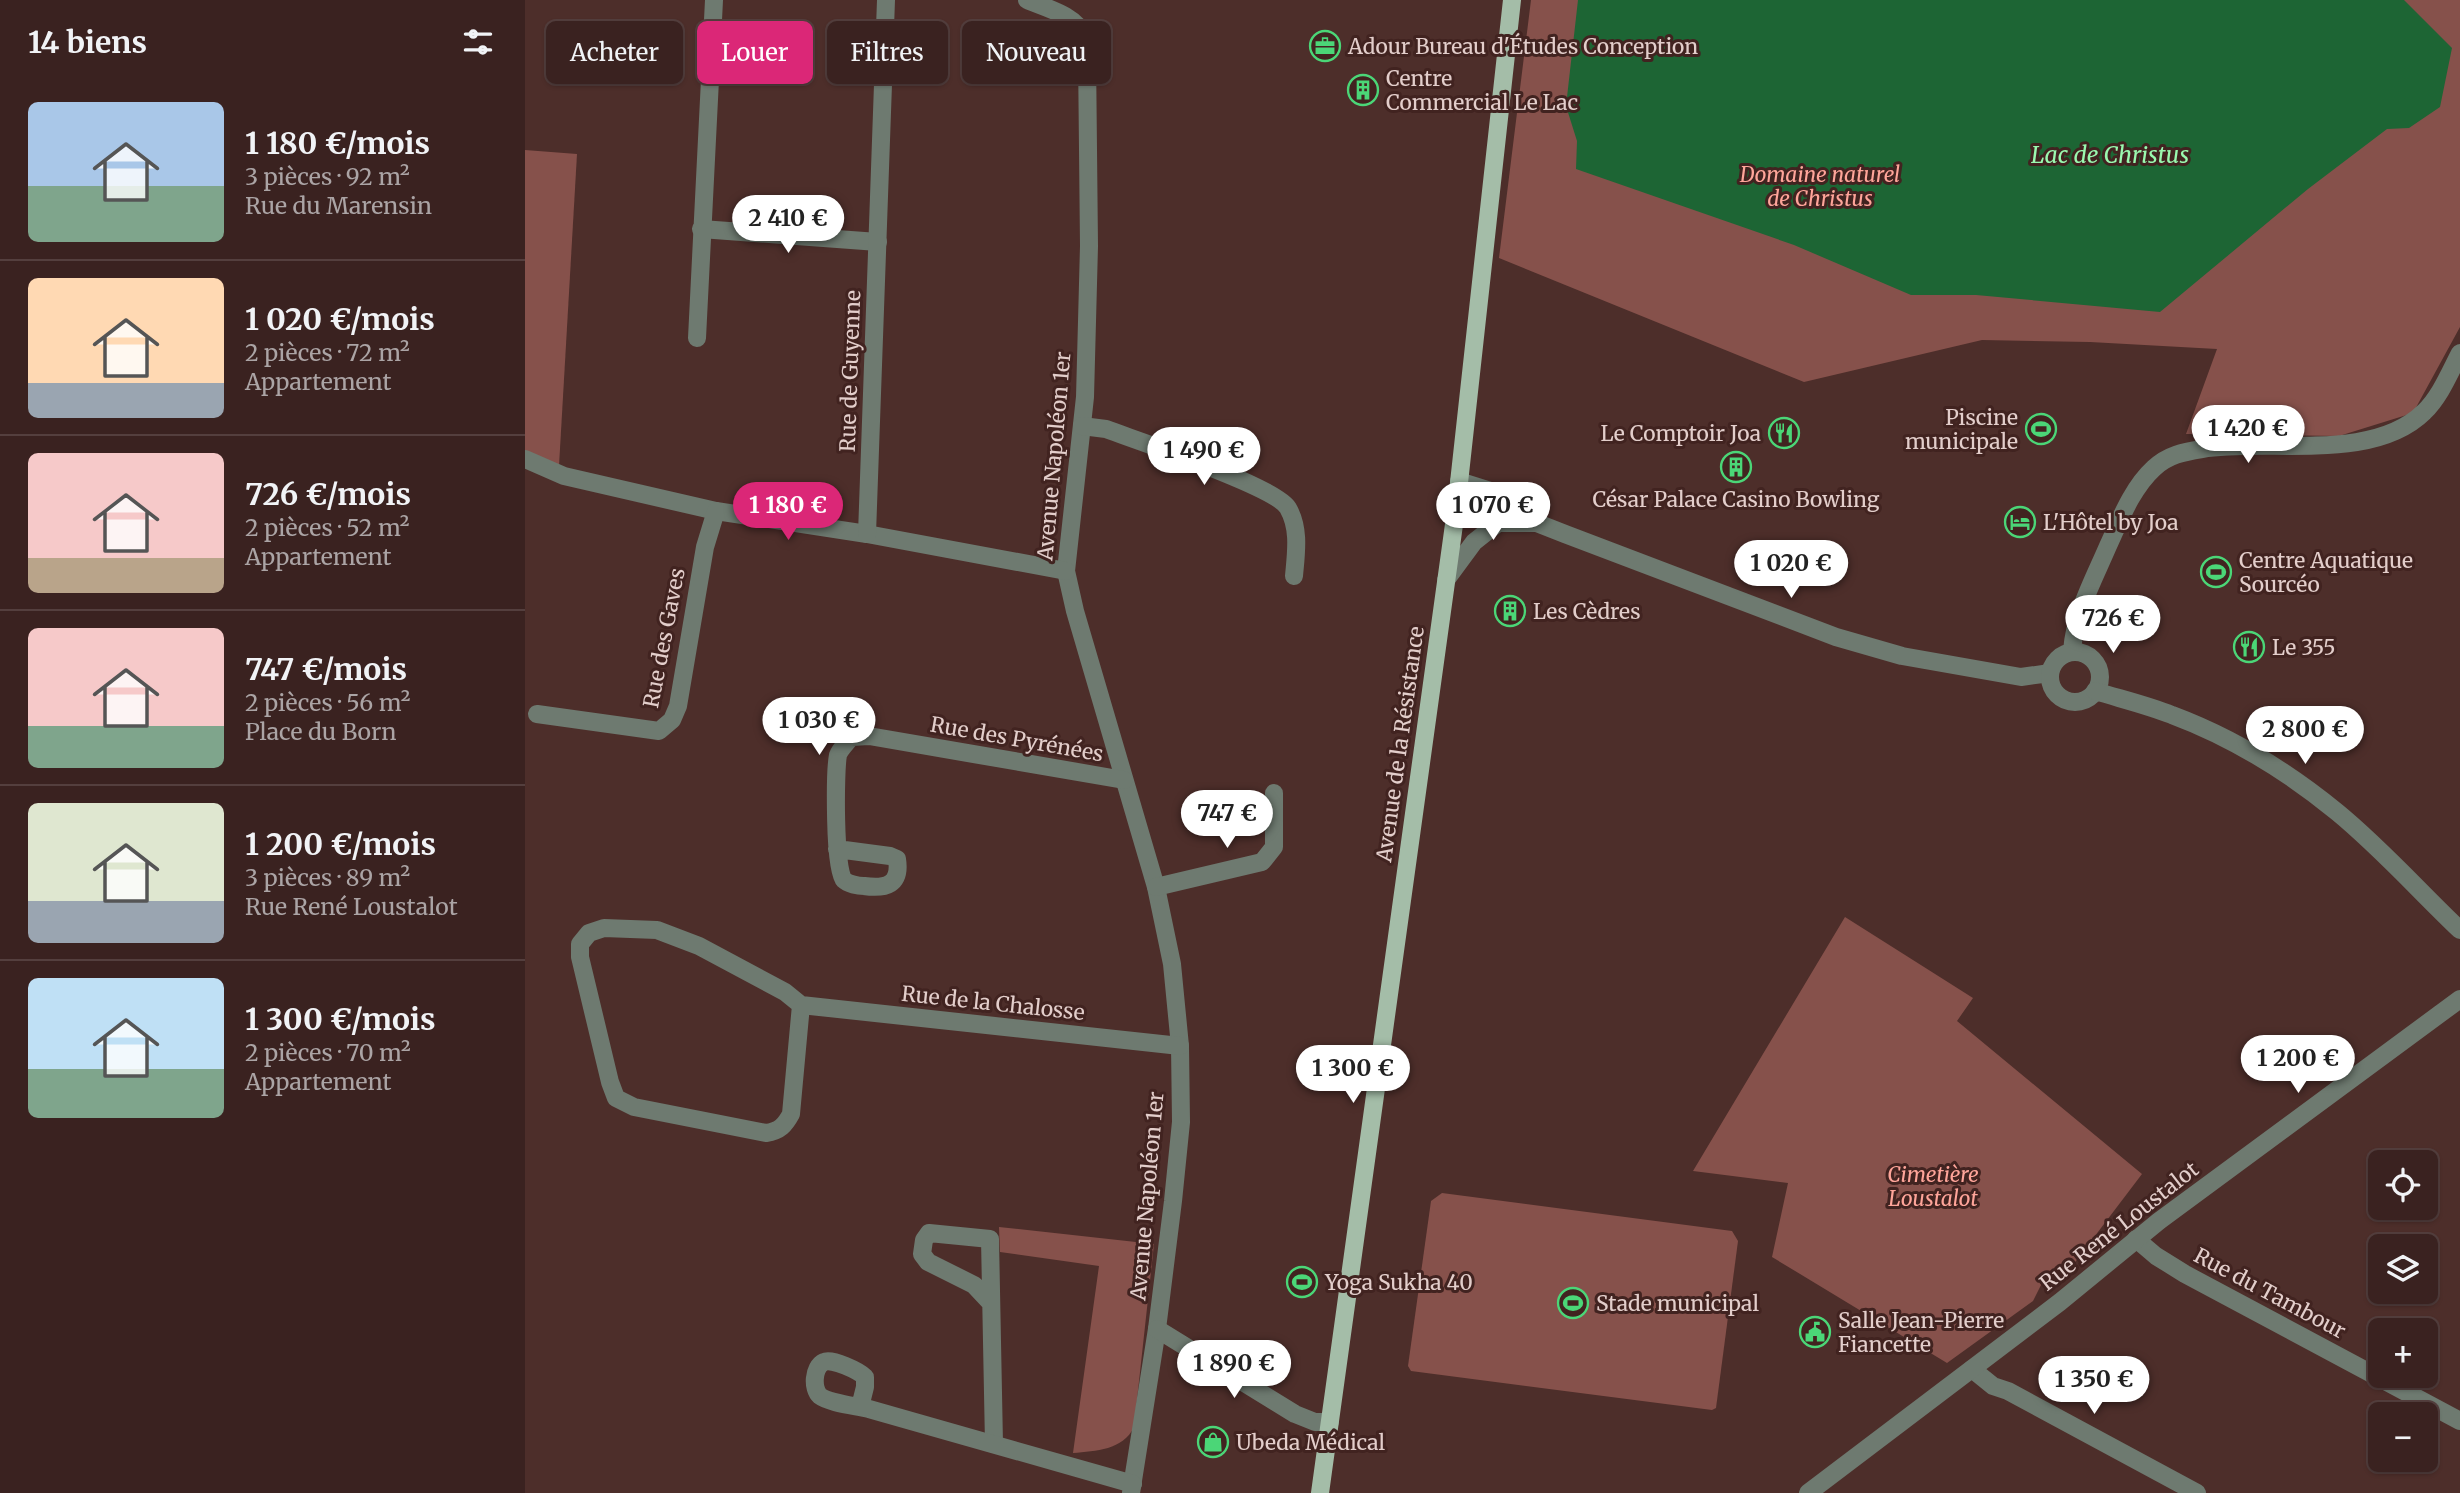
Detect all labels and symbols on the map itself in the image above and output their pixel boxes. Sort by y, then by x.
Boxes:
office icon: Adour Bureau d'Études Conception [1308,29,1342,63]
place label: Adour Bureau d'Études Conception [1347,32,1698,60]
place label: Centre Commercial Le Lac [1386,65,1578,116]
building icon: Centre Commercial Le Lac [1346,73,1380,107]
water label: Lac de Christus [2031,140,2189,169]
park label: Domaine naturel de Christus [1739,161,1900,212]
pin: 2 410 € [723,196,853,255]
street label: Rue de Guyenne [834,290,866,452]
street label: Avenue Napoléon 1er [1031,350,1077,563]
place label: Piscine municipale [1905,404,2018,455]
pin: 1 420 € [2183,406,2313,465]
sports icon: Piscine municipale [2024,412,2058,446]
restaurant icon: Le Comptoir Joa [1767,416,1801,450]
place label: Le Comptoir Joa [1601,420,1761,447]
pin: 1 490 € [1139,428,1269,487]
building icon: César Palace Casino Bowling [1719,450,1753,484]
pin: 1 180 € [723,482,853,542]
pin: 1 070 € [1428,482,1558,542]
place label: César Palace Casino Bowling [1593,486,1880,513]
hotel icon: L'Hôtel by Joa [2003,505,2037,539]
place label: L'Hôtel by Joa [2043,509,2179,536]
pin: 1 020 € [1726,540,1856,600]
place label: Centre Aquatique Sourcéo [2239,547,2413,598]
sports icon: Centre Aquatique Sourcéo [2199,555,2233,589]
street label: Rue des Gaves [637,566,691,710]
building icon: Les Cèdres [1493,594,1527,628]
pin: 726 € [2064,596,2162,655]
place label: Les Cèdres [1533,598,1640,625]
street label: Avenue de la Résistance [1370,624,1430,865]
restaurant icon: Le 355 [2232,630,2266,664]
place label: Le 355 [2272,634,2335,661]
pin: 1 030 € [754,698,884,757]
pin: 2 800 € [2240,706,2370,766]
street label: Rue des Pyrénées [928,710,1106,768]
pin: 747 € [1178,790,1276,850]
street label: Rue de la Chalosse [900,980,1086,1026]
pin: 1 200 € [2233,1036,2363,1095]
pin: 1 300 € [1288,1046,1418,1105]
street label: Avenue Napoléon 1er [1124,1090,1170,1303]
street label: Rue René Loustalot [2034,1156,2204,1296]
park label: Cimetière Loustalot [1887,1161,1979,1212]
street label: Rue du Tambour [2189,1242,2351,1344]
sports icon: Yoga Sukha 40 [1285,1265,1319,1299]
place label: Yoga Sukha 40 [1324,1269,1473,1296]
sports icon: Stade municipal [1556,1286,1590,1320]
place label: Stade municipal [1596,1290,1759,1317]
place label: Salle Jean-Pierre Fiancette [1838,1307,2004,1358]
public building icon: Salle Jean-Pierre Fiancette [1798,1315,1832,1349]
pin: 1 890 € [1169,1340,1299,1400]
pin: 1 350 € [2029,1356,2159,1416]
shop icon: Ubeda Médical [1196,1425,1230,1459]
place label: Ubeda Médical [1236,1429,1386,1456]

